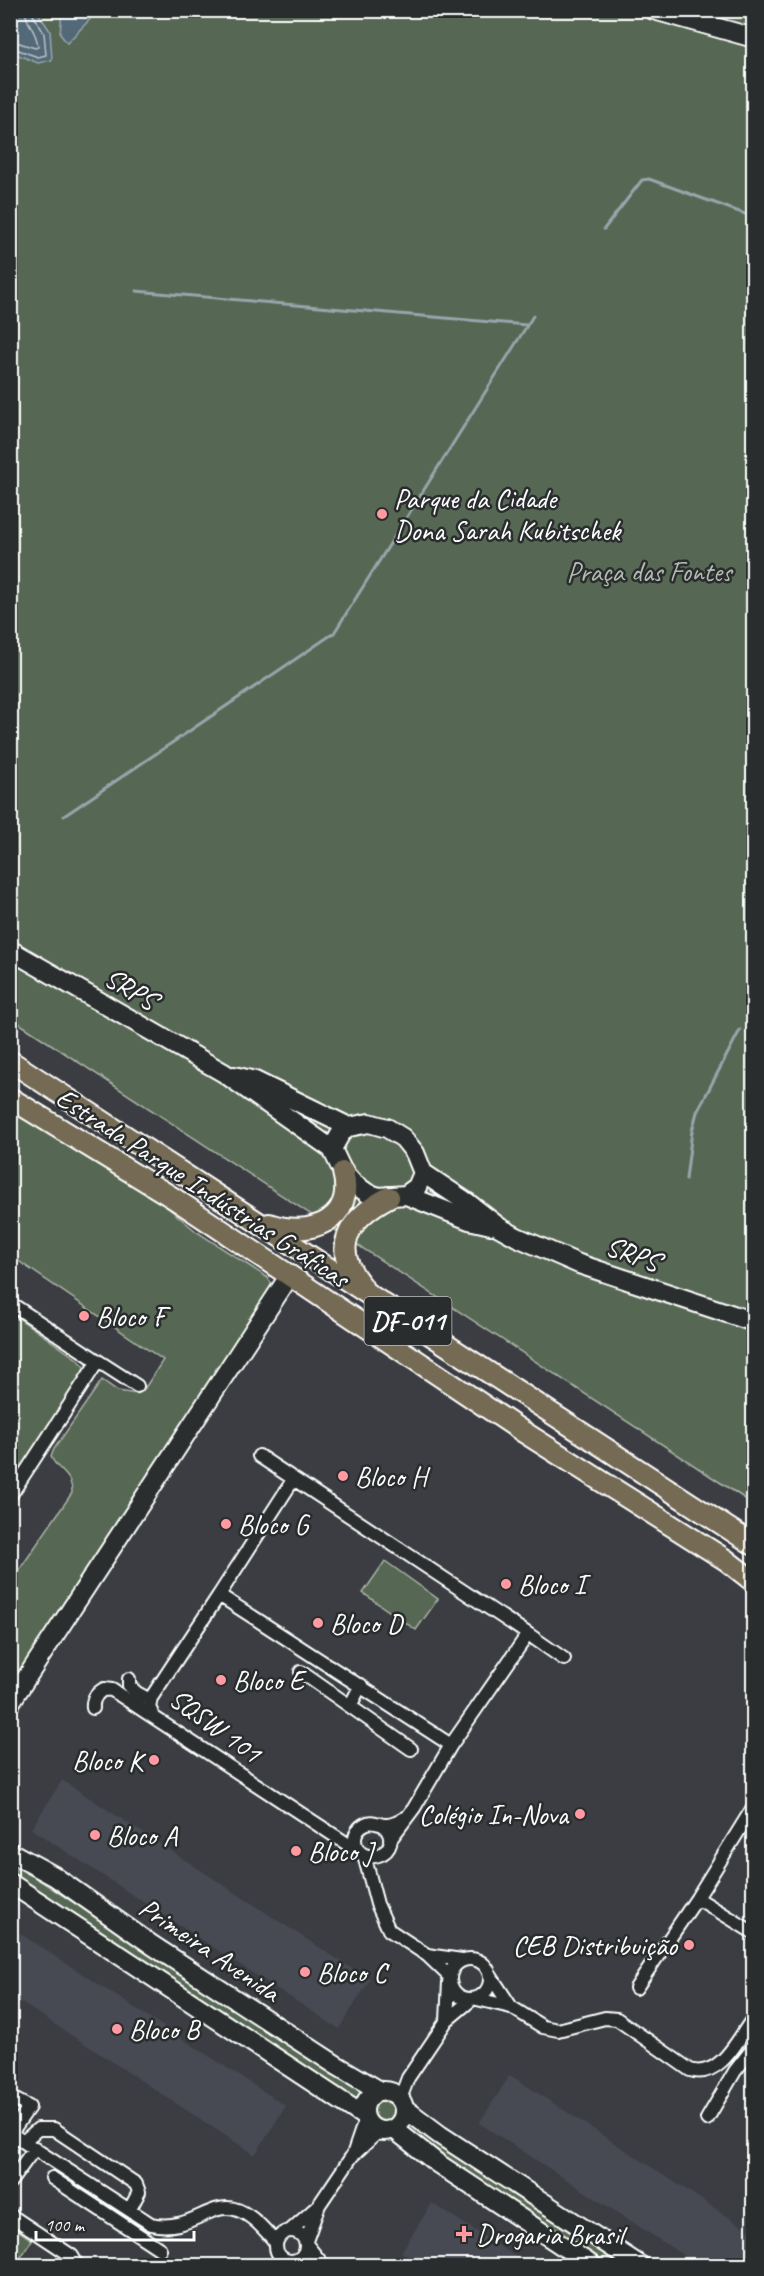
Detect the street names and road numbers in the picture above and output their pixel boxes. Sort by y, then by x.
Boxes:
street label: SRPS [98,960,168,1020]
street label: Estrada Parque Indústrias Gráficas [50,1080,358,1297]
street label: SRPS [601,1228,669,1281]
road number: DF-011 [364,1297,452,1345]
street label: SQSW 101 [163,1680,270,1771]
street label: Primeira Avenida [133,1890,288,2010]

